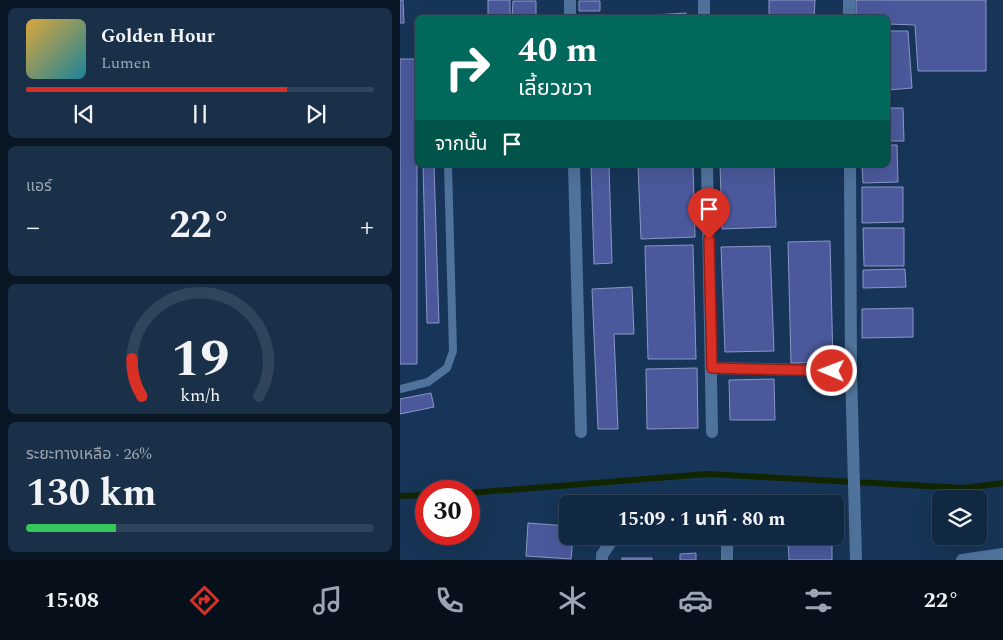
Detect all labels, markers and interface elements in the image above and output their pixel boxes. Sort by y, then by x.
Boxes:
text: Golden Hour [101,22,215,51]
text: 40 m [518,24,598,77]
icon: right [435,35,500,100]
text: Lumen [101,51,151,75]
text: เลี้ยวขวา [518,72,593,105]
icon: previous [70,100,98,128]
icon: pause [186,100,214,128]
icon: next [302,100,330,128]
text: จากนั้น [435,130,488,159]
icon: arrive [498,130,526,158]
text: แอร์ [26,174,52,198]
pin [688,188,730,239]
icon: arrive [695,195,723,223]
text: 22° [169,197,231,255]
text: − [26,206,40,249]
text: + [360,206,374,249]
text: 19 [171,320,229,399]
position arrow [805,344,857,396]
text: km/h [180,382,220,409]
text: ระยะทางเหลือ · 26% [26,442,151,466]
text: 130 km [26,465,157,523]
speed limit sign: 30 [415,480,480,545]
map controls [932,490,987,545]
button: layers [932,490,987,545]
text: 15:09 · 1 นาที · 80 m [618,505,785,534]
icon: directions [187,583,222,618]
icon: music [310,583,345,618]
icon: phone [432,583,467,618]
icon: climate [555,583,590,618]
icon: car [678,583,713,618]
icon: filters [801,583,836,618]
text: 15:08 [44,584,99,617]
text: 22° [923,584,959,617]

